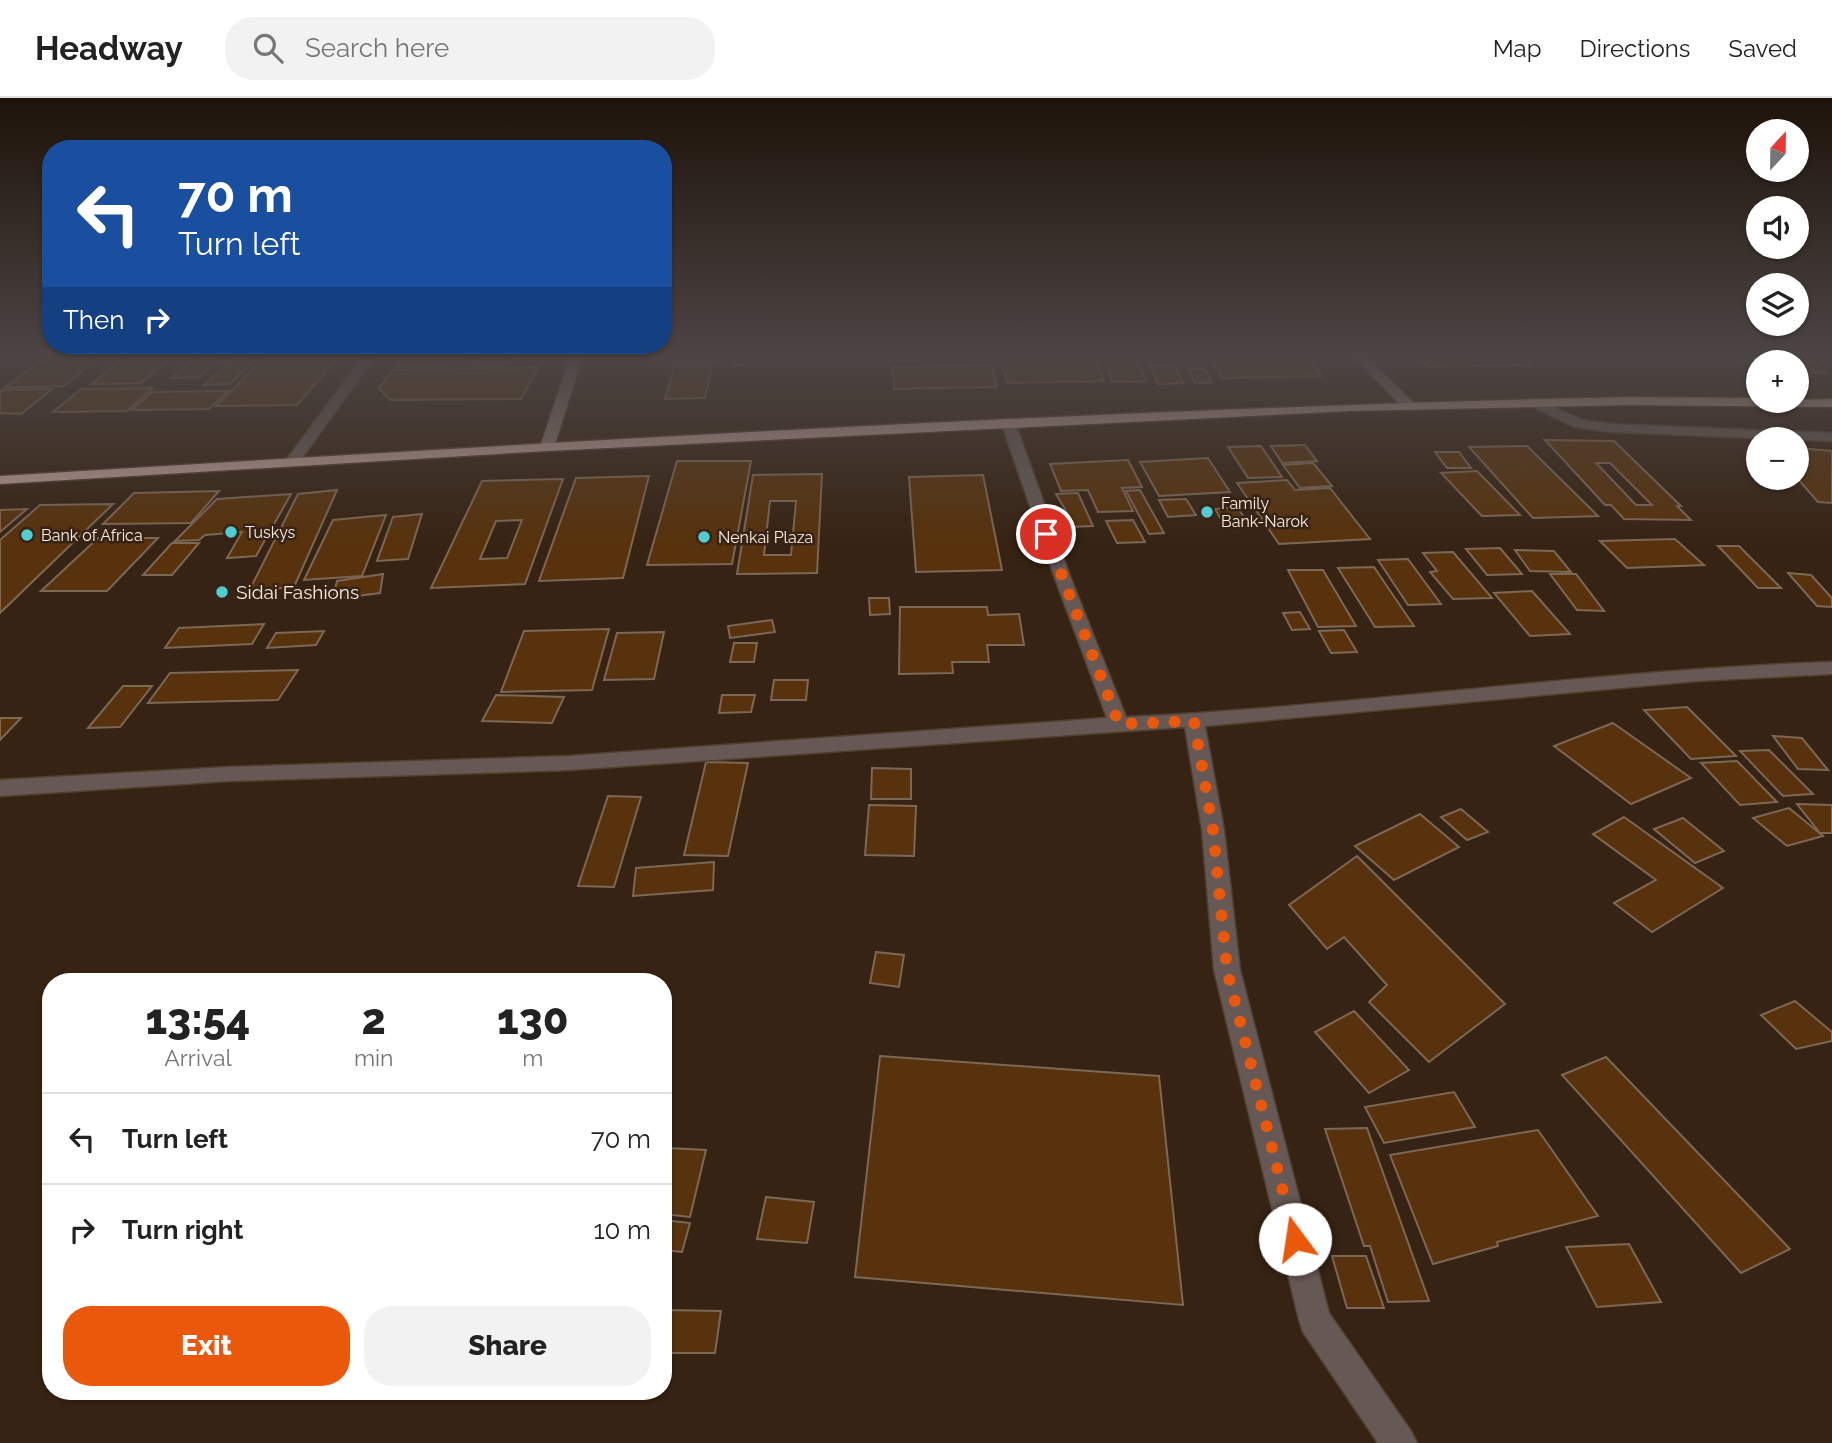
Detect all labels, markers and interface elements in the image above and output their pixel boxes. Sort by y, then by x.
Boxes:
search box [225,17,715,80]
text: Headway [35,29,183,68]
icon: search [249,29,287,67]
text: Search here [305,33,449,63]
text: Map [1493,34,1542,63]
text: Directions [1580,34,1690,63]
text: Saved [1728,34,1797,63]
north arrow [1746,119,1810,182]
map controls [1746,119,1809,490]
text: 70 m [178,166,293,223]
icon: left [63,168,154,259]
button: sound [1746,196,1809,259]
text: Turn left [178,225,300,262]
button: layers [1746,273,1809,336]
icon: right [138,301,176,339]
text: Then [63,305,124,335]
button: + [1746,350,1809,413]
button: − [1746,427,1809,490]
place label: Family Bank-Narok [1221,494,1309,531]
pin [1016,504,1076,564]
marker: Family Bank-Narok [1199,504,1215,520]
icon: arrive [1027,515,1065,553]
place label: Tuskys [245,523,296,542]
marker: Tuskys [223,524,239,540]
place label: Bank of Africa [41,526,143,545]
marker: Bank of Africa [19,527,35,543]
place label: Nenkai Plaza [718,528,813,547]
marker: Nenkai Plaza [696,529,712,545]
place label: Sidai Fashions [236,581,359,603]
marker: Sidai Fashions [214,584,230,600]
text: 13:54 [146,995,250,1044]
text: 2 [362,995,386,1044]
text: 130 [497,995,568,1044]
text: Arrival [164,1044,232,1071]
text: min [354,1044,393,1071]
text: m [522,1044,543,1071]
icon: left [63,1120,101,1158]
text: Turn left [122,1124,228,1154]
text: 70 m [591,1124,651,1154]
position arrow [1258,1202,1332,1276]
icon: right [63,1211,101,1249]
text: Turn right [122,1215,243,1245]
text: 10 m [593,1215,651,1245]
button: Exit [63,1306,350,1386]
button: Share [364,1306,651,1386]

